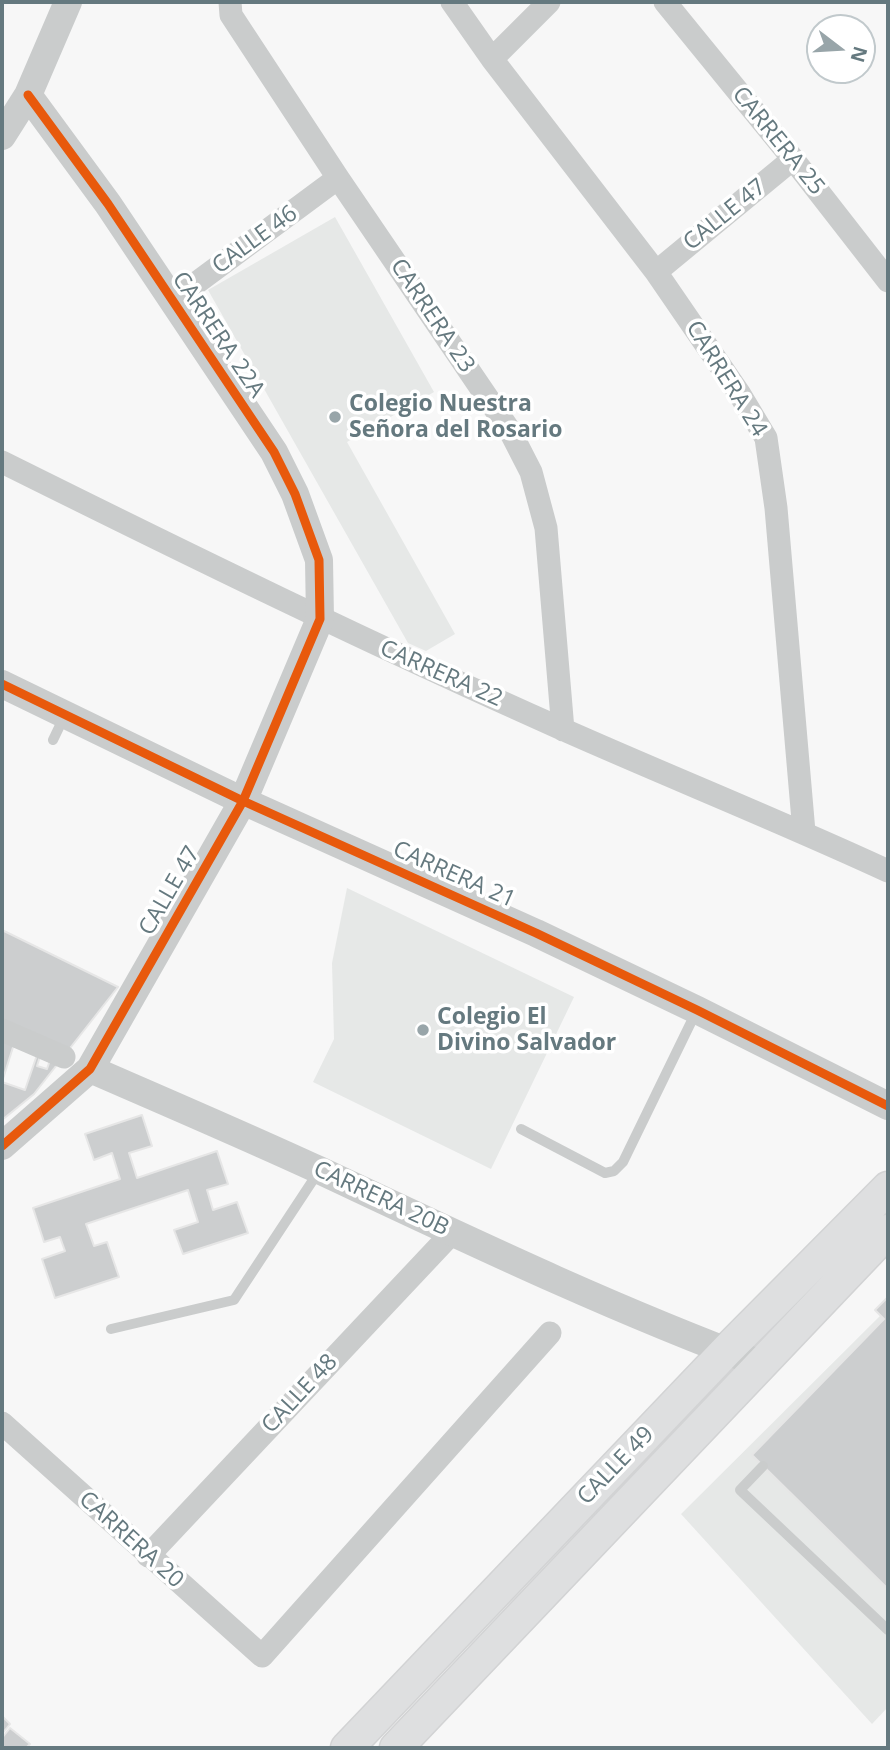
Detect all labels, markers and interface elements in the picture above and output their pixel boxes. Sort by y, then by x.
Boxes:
north arrow [806,14,876,84]
text: N [844,43,874,66]
street label: CARRERA 25 [726,81,830,201]
street label: CALLE 47 [678,173,772,257]
street label: CALLE 46 [207,200,303,280]
street label: CARRERA 23 [384,254,480,378]
street label: CARRERA 22A [166,267,270,403]
street label: CARRERA 24 [680,316,772,442]
place label: Colegio Nuestra Señora del Rosario [349,390,563,444]
marker: Colegio Nuestra Señora del Rosario [327,409,343,425]
street label: CARRERA 22 [375,635,507,713]
street label: CARRERA 21 [388,836,520,914]
street label: CALLE 47 [134,842,206,940]
place label: Colegio El Divino Salvador [437,1003,616,1057]
marker: Colegio El Divino Salvador [415,1022,431,1038]
street label: CARRERA 20B [309,1156,453,1242]
street label: CALLE 48 [256,1349,344,1439]
street label: CALLE 49 [572,1421,660,1511]
street label: CARRERA 20 [73,1486,189,1594]

